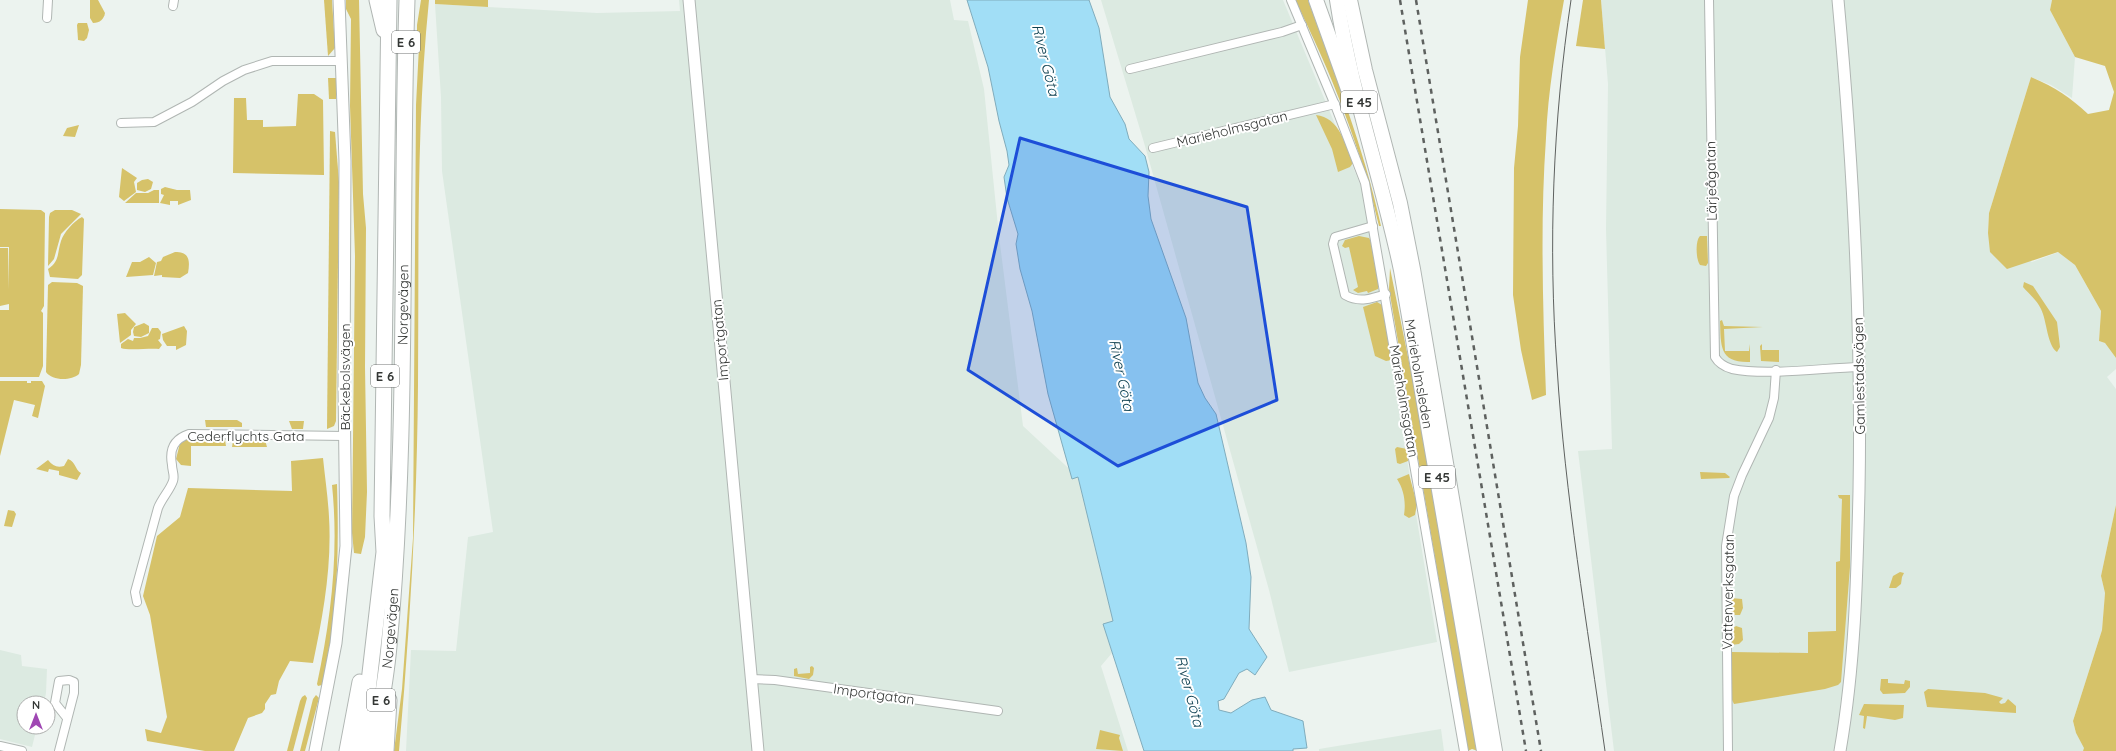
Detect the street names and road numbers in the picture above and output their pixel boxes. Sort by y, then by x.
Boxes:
road number: E 6 [392,31,420,53]
road number: E 45 [1341,91,1377,113]
street label: Marieholmsgatan [1175,107,1289,151]
street label: Lärjeågatan [1701,141,1721,221]
street label: Norgevägen [394,264,412,345]
street label: Importgatan [707,298,733,382]
street label: Gamlestadsvägen [1849,317,1869,435]
street label: Marieholmsleden [1401,318,1437,430]
street label: Bäckebolsvägen [336,324,354,431]
street label: Marieholmsgatan [1385,343,1423,459]
road number: E 6 [371,365,399,387]
street label: Cederflychts Gata [187,427,305,445]
road number: E 45 [1419,466,1455,488]
street label: Vattenverksgatan [1718,534,1738,650]
street label: Norgevägen [378,588,403,669]
street label: Importgatan [832,679,916,709]
road number: E 6 [367,689,395,711]

